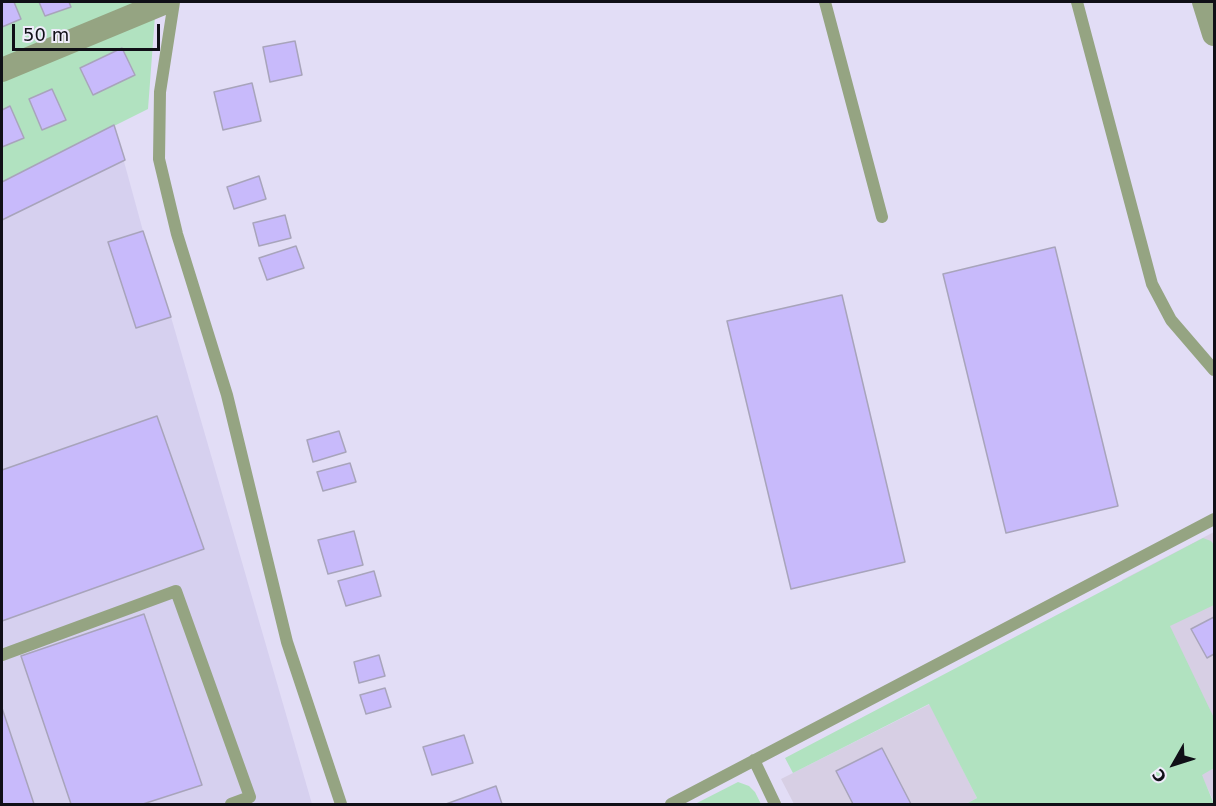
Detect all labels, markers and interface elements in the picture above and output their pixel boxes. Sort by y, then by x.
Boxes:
scale bar [15,12,164,50]
text: 50 m [23,24,69,45]
north arrow [1144,734,1204,794]
text: С [1149,765,1171,786]

